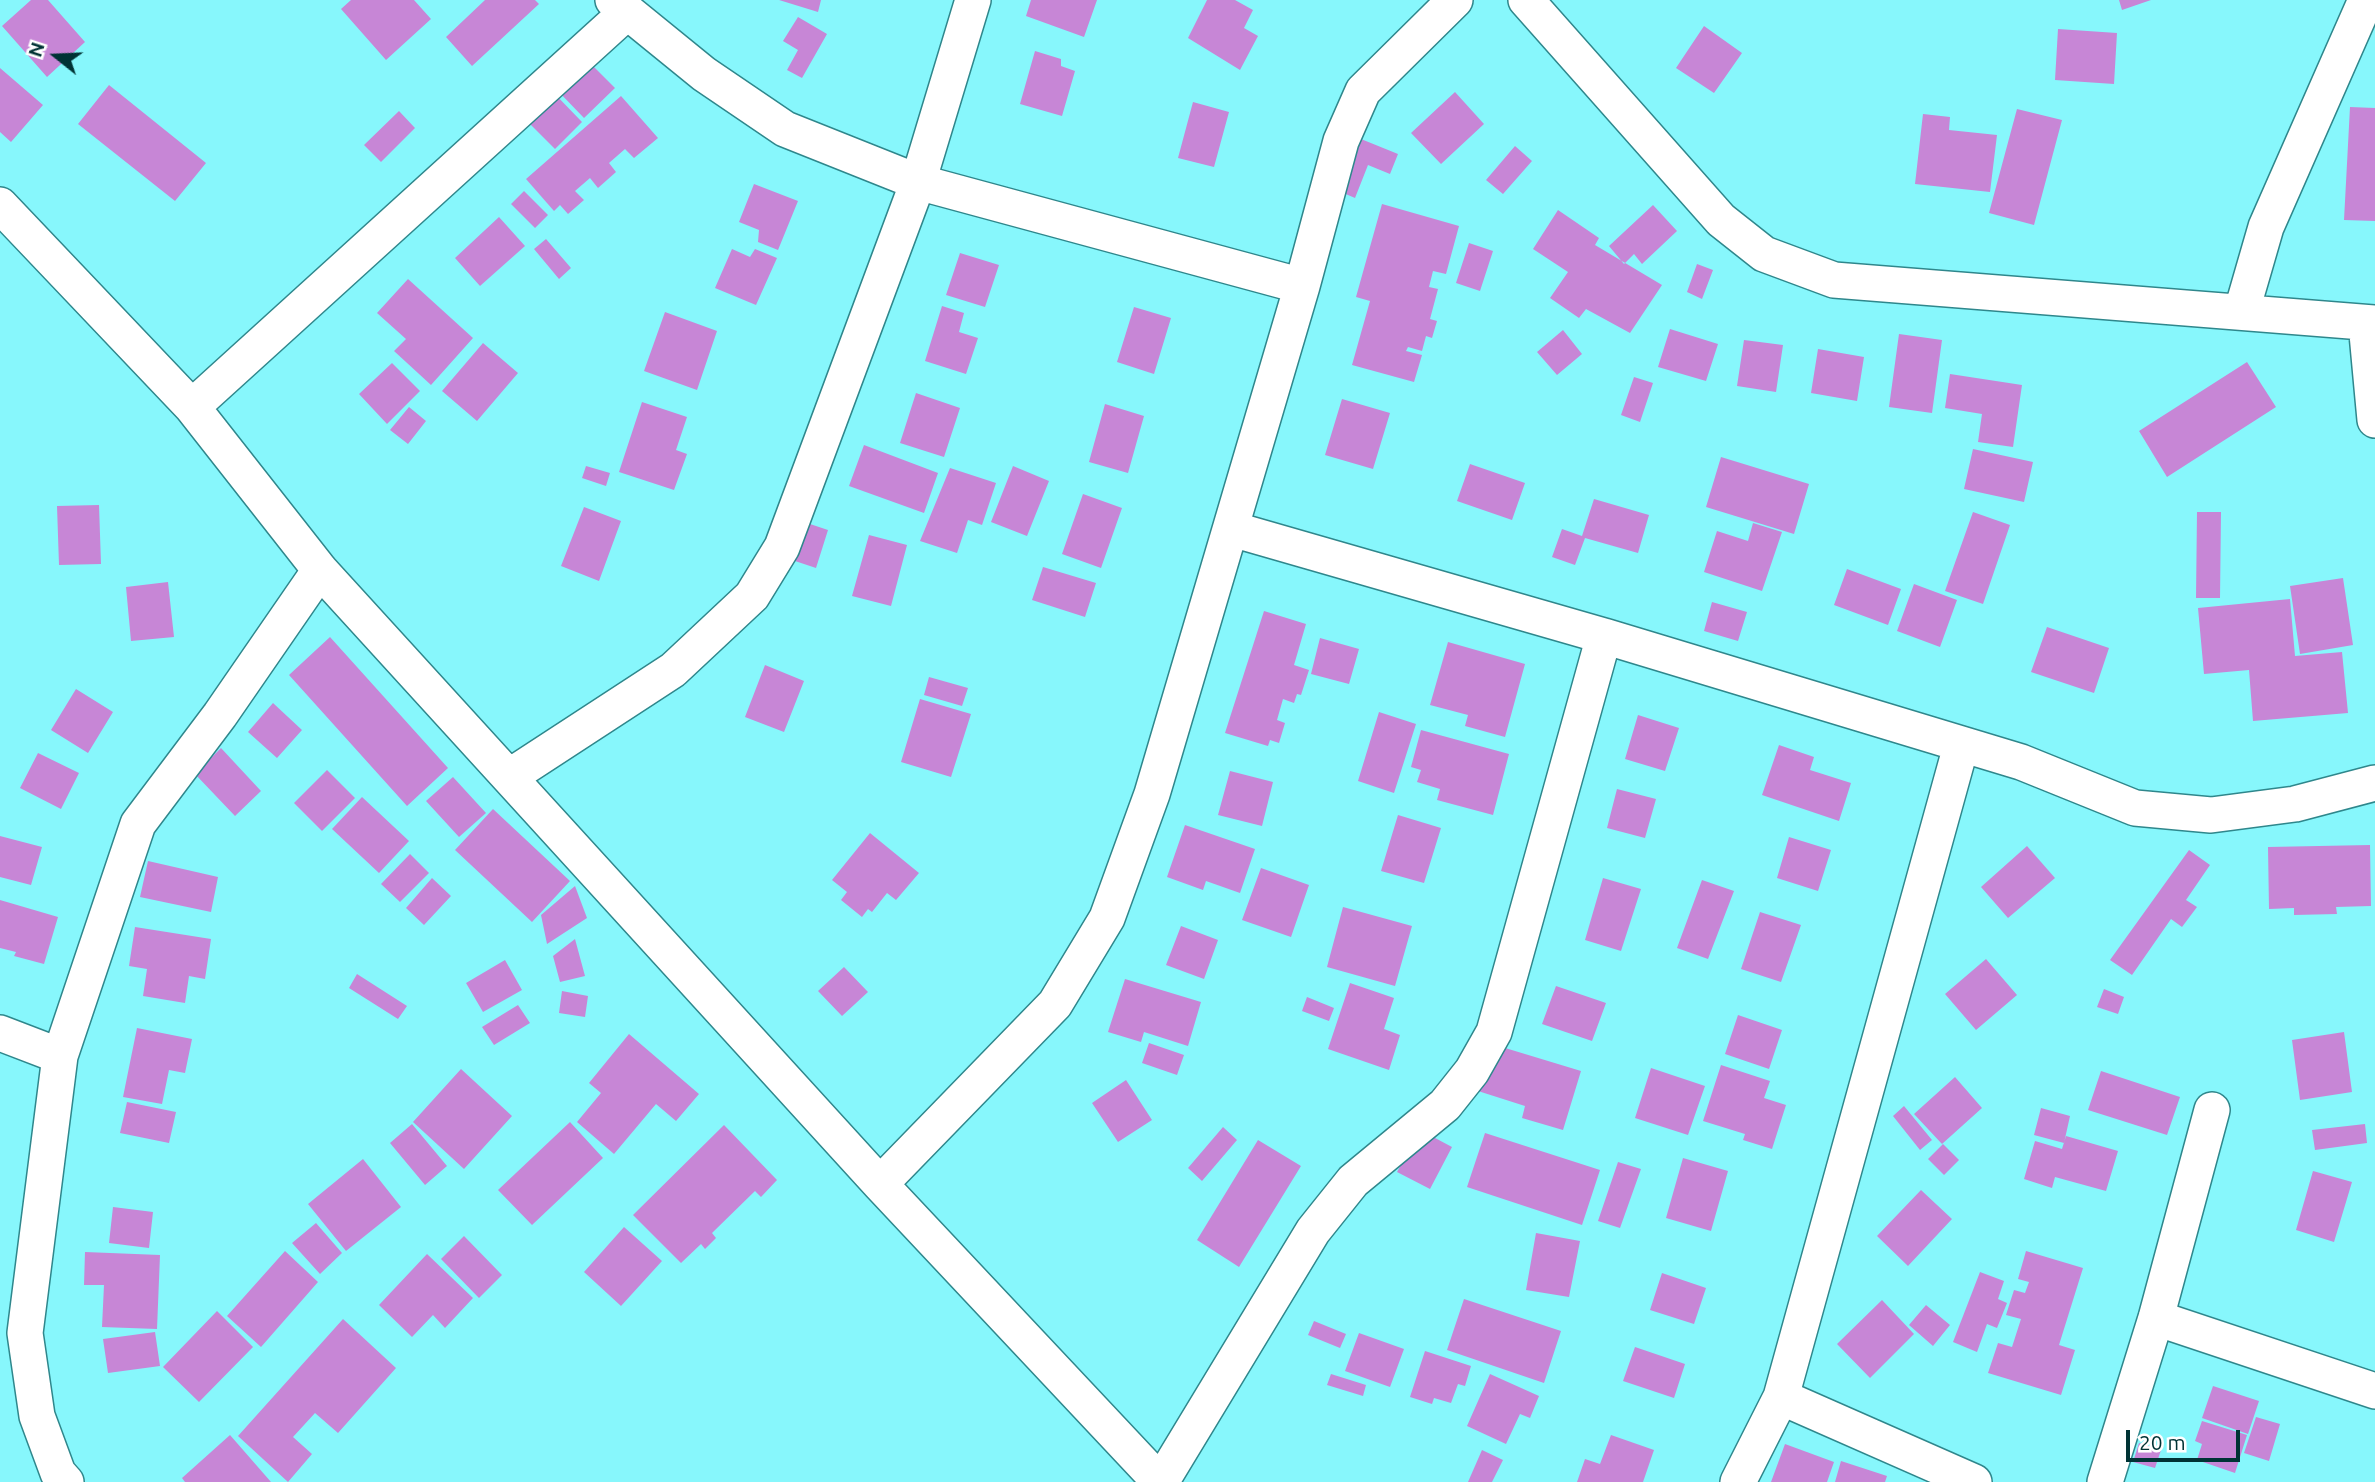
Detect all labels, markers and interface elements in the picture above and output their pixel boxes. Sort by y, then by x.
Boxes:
north arrow [21,21,91,91]
text: N [23,39,49,60]
scale bar [2130,1416,2244,1460]
text: 20 m [2139,1430,2186,1454]

